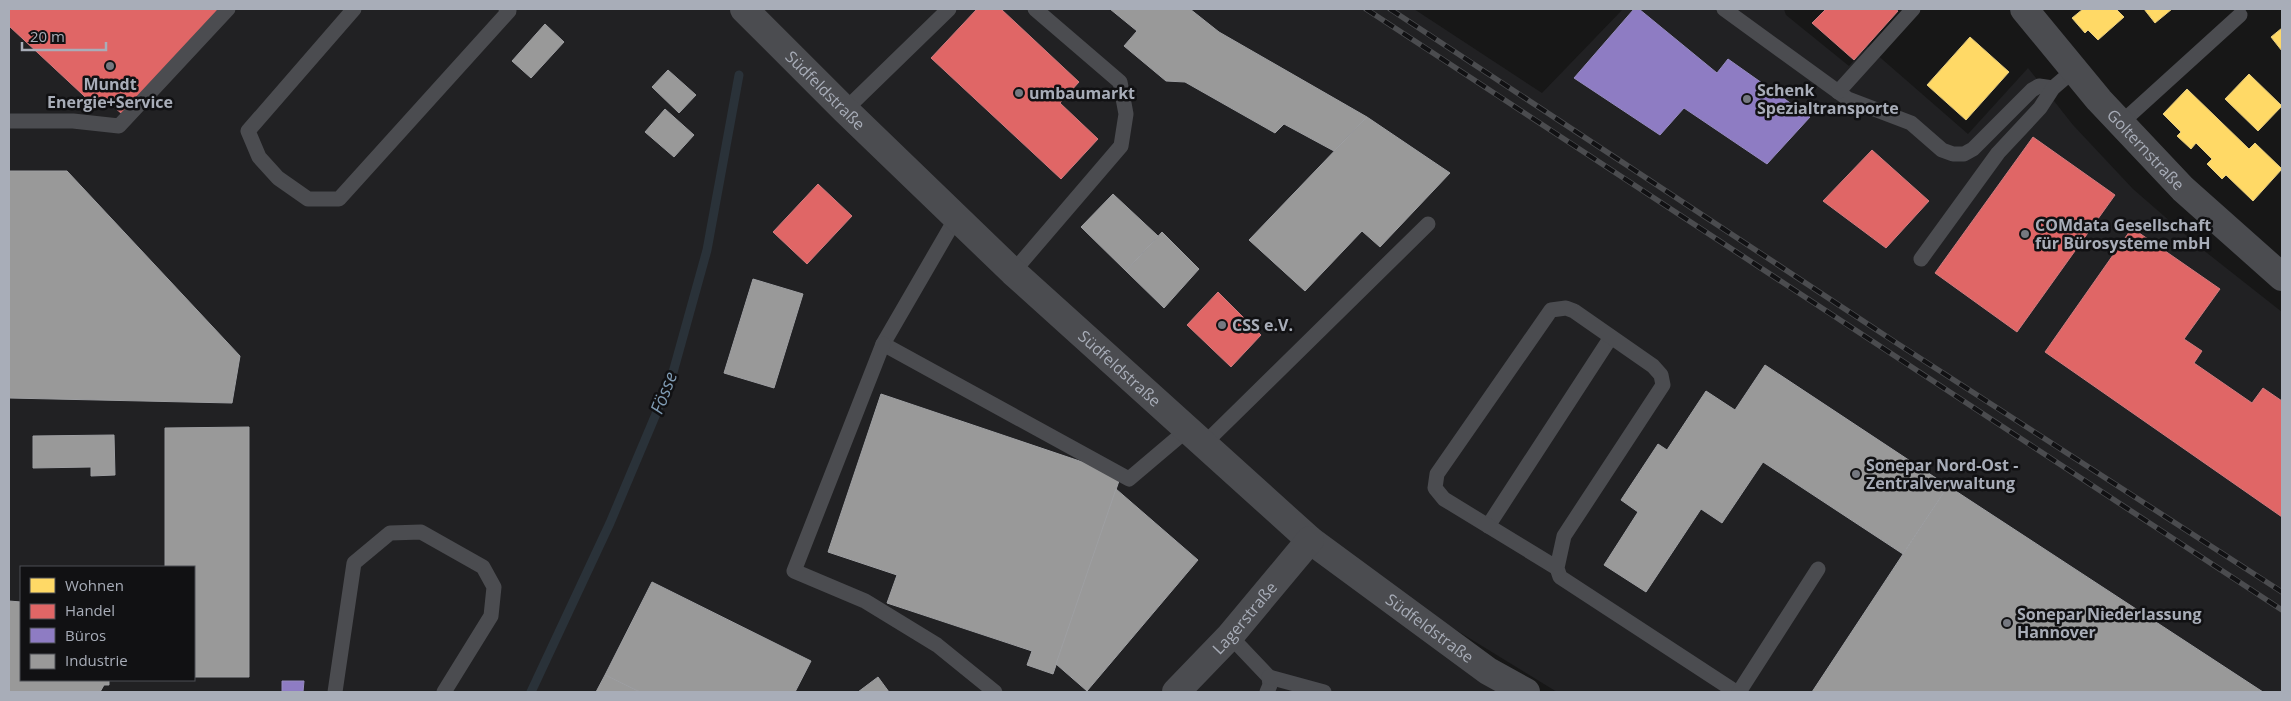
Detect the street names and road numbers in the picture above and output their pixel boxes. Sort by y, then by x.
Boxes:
street label: Südfeldstraße [781,46,870,135]
street label: Golternstraße [2102,104,2189,195]
street label: Südfeldstraße [1074,325,1166,411]
street label: Lagerstraße [1207,577,1282,659]
street label: Südfeldstraße [1381,588,1478,668]

